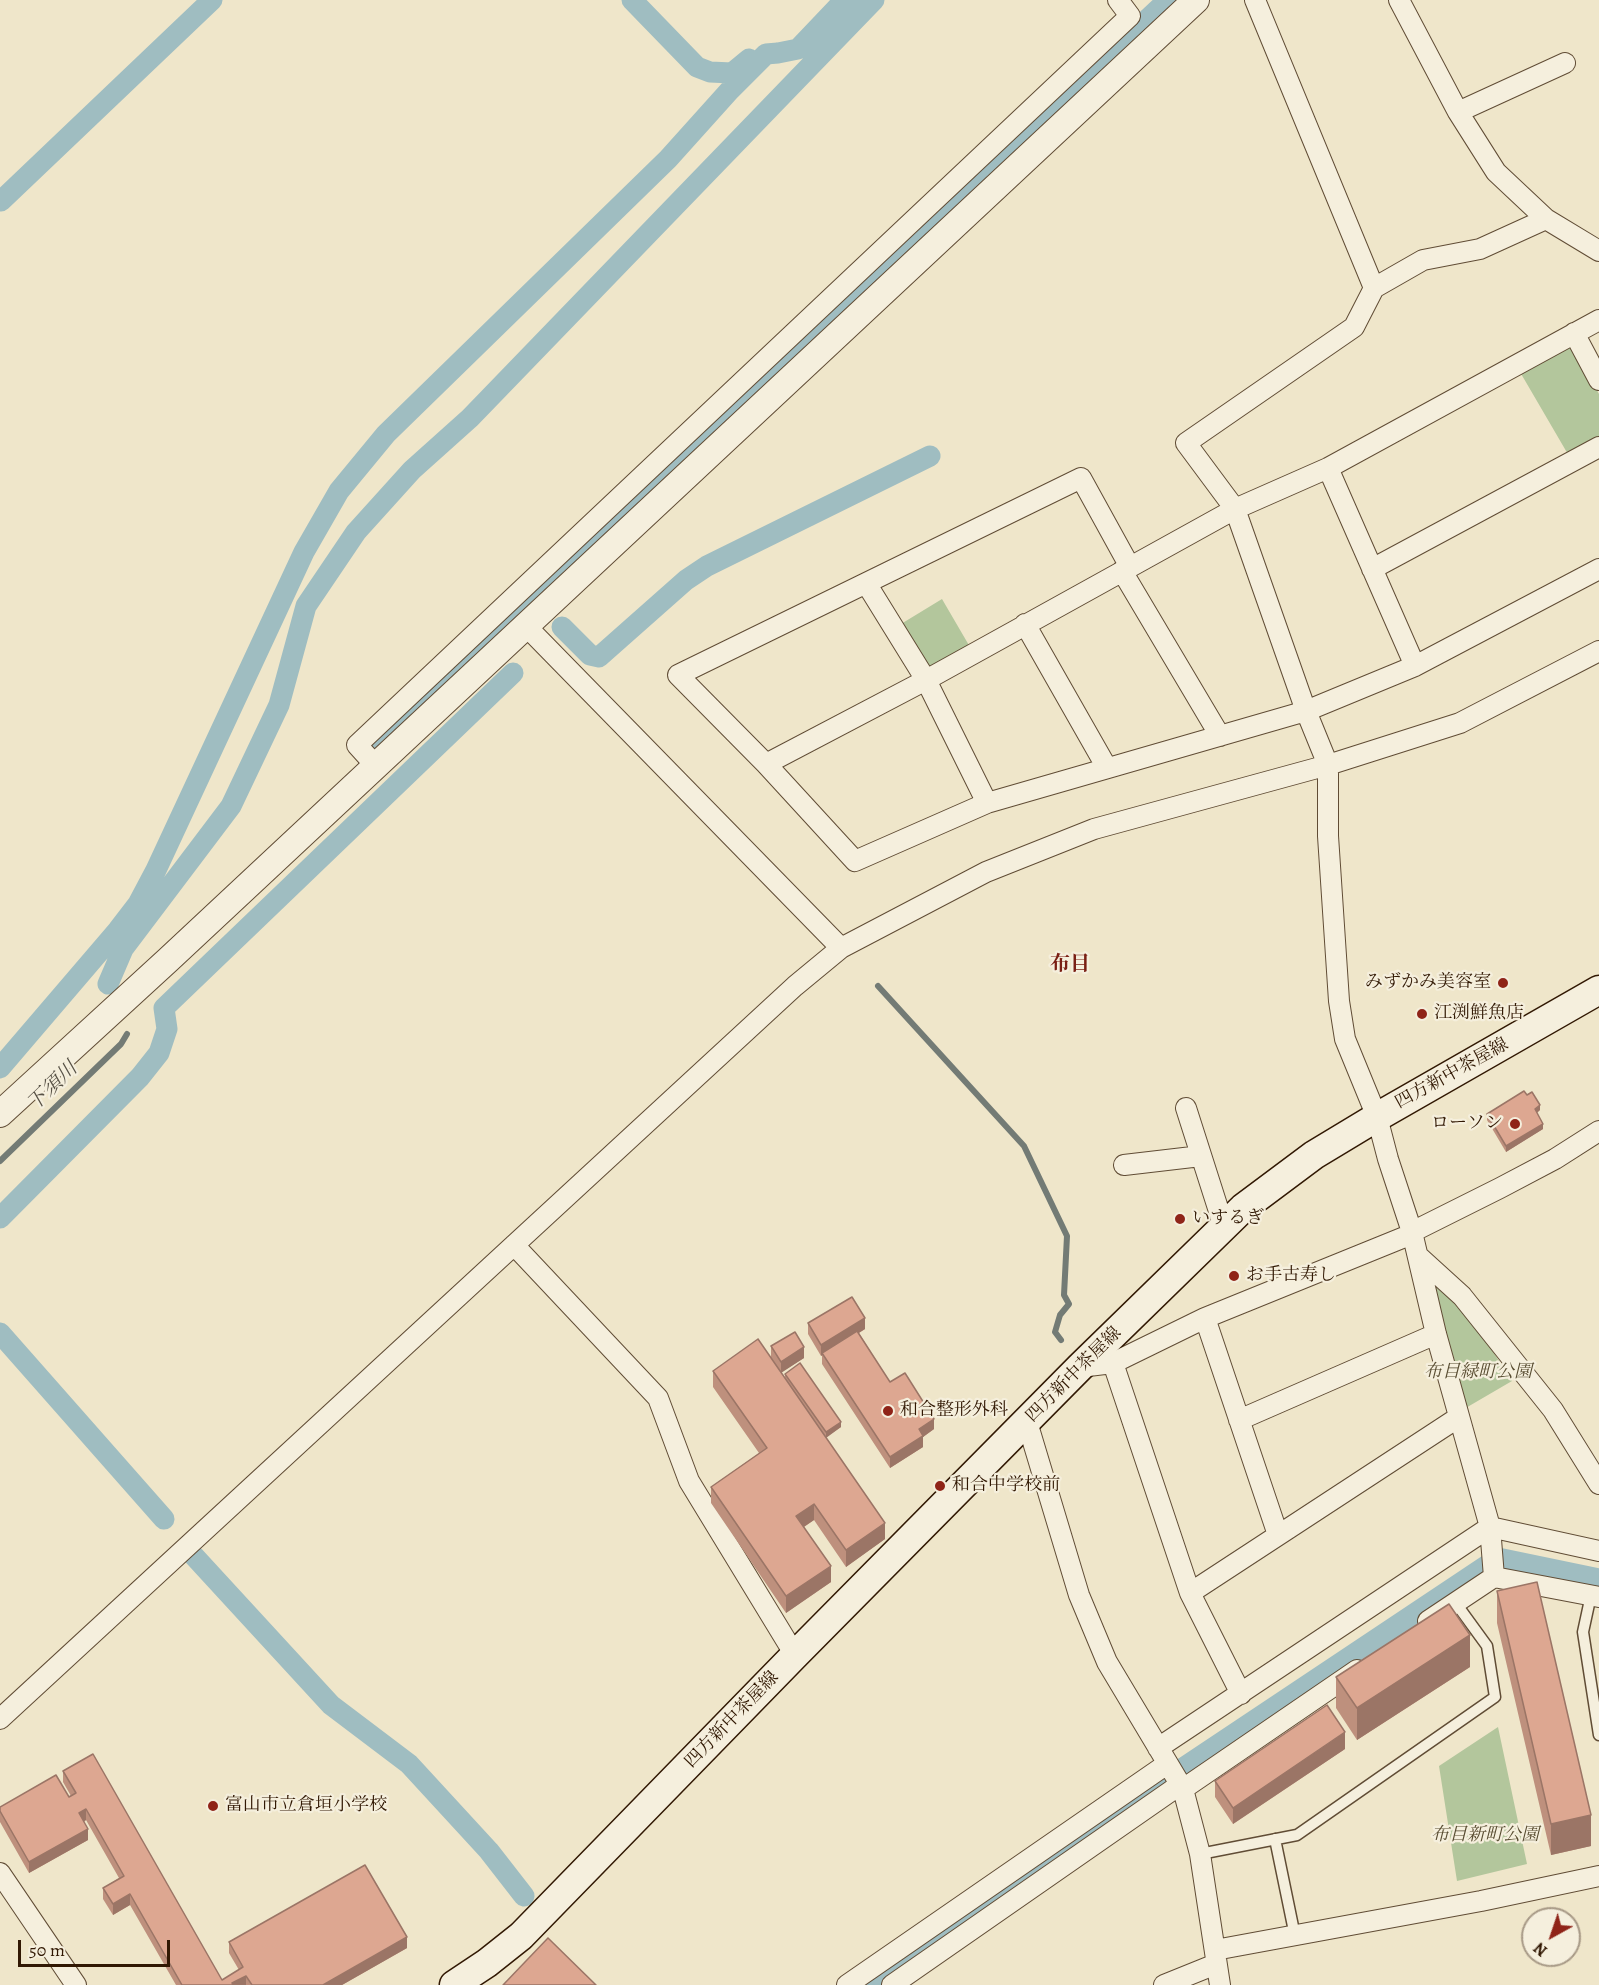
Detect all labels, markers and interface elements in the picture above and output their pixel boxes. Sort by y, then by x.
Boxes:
district label: 布目 [1050,953,1090,977]
place label: みずかみ美容室 [1365,972,1491,994]
marker: みずかみ美容室 [1496,976,1510,990]
place label: 江渕鮮魚店 [1434,1003,1524,1025]
marker: 江渕鮮魚店 [1415,1007,1429,1021]
street label: 四方新中茶屋線 [1392,1034,1512,1114]
water label: 下須川 [23,1058,83,1116]
place label: ローソン [1431,1113,1503,1135]
marker: ローソン [1508,1117,1522,1131]
place label: いするぎ [1192,1208,1264,1230]
marker: いするぎ [1173,1212,1187,1226]
place label: お手古寿し [1246,1265,1336,1287]
marker: お手古寿し [1227,1269,1241,1283]
street label: 四方新中茶屋線 [1022,1323,1126,1427]
park label: 布目緑町公園 [1424,1362,1532,1384]
place label: 和合整形外科 [900,1400,1008,1422]
marker: 和合整形外科 [881,1404,895,1418]
place label: 和合中学校前 [952,1475,1060,1497]
marker: 和合中学校前 [933,1479,947,1493]
street label: 四方新中茶屋線 [680,1667,784,1773]
place label: 富山市立倉垣小学校 [225,1795,387,1817]
marker: 富山市立倉垣小学校 [206,1799,220,1813]
park label: 布目新町公園 [1431,1825,1539,1847]
north arrow [1521,1907,1581,1967]
scale bar [21,1928,172,1966]
text: N [1529,1937,1552,1961]
text: 50 m [29,1938,65,1962]

